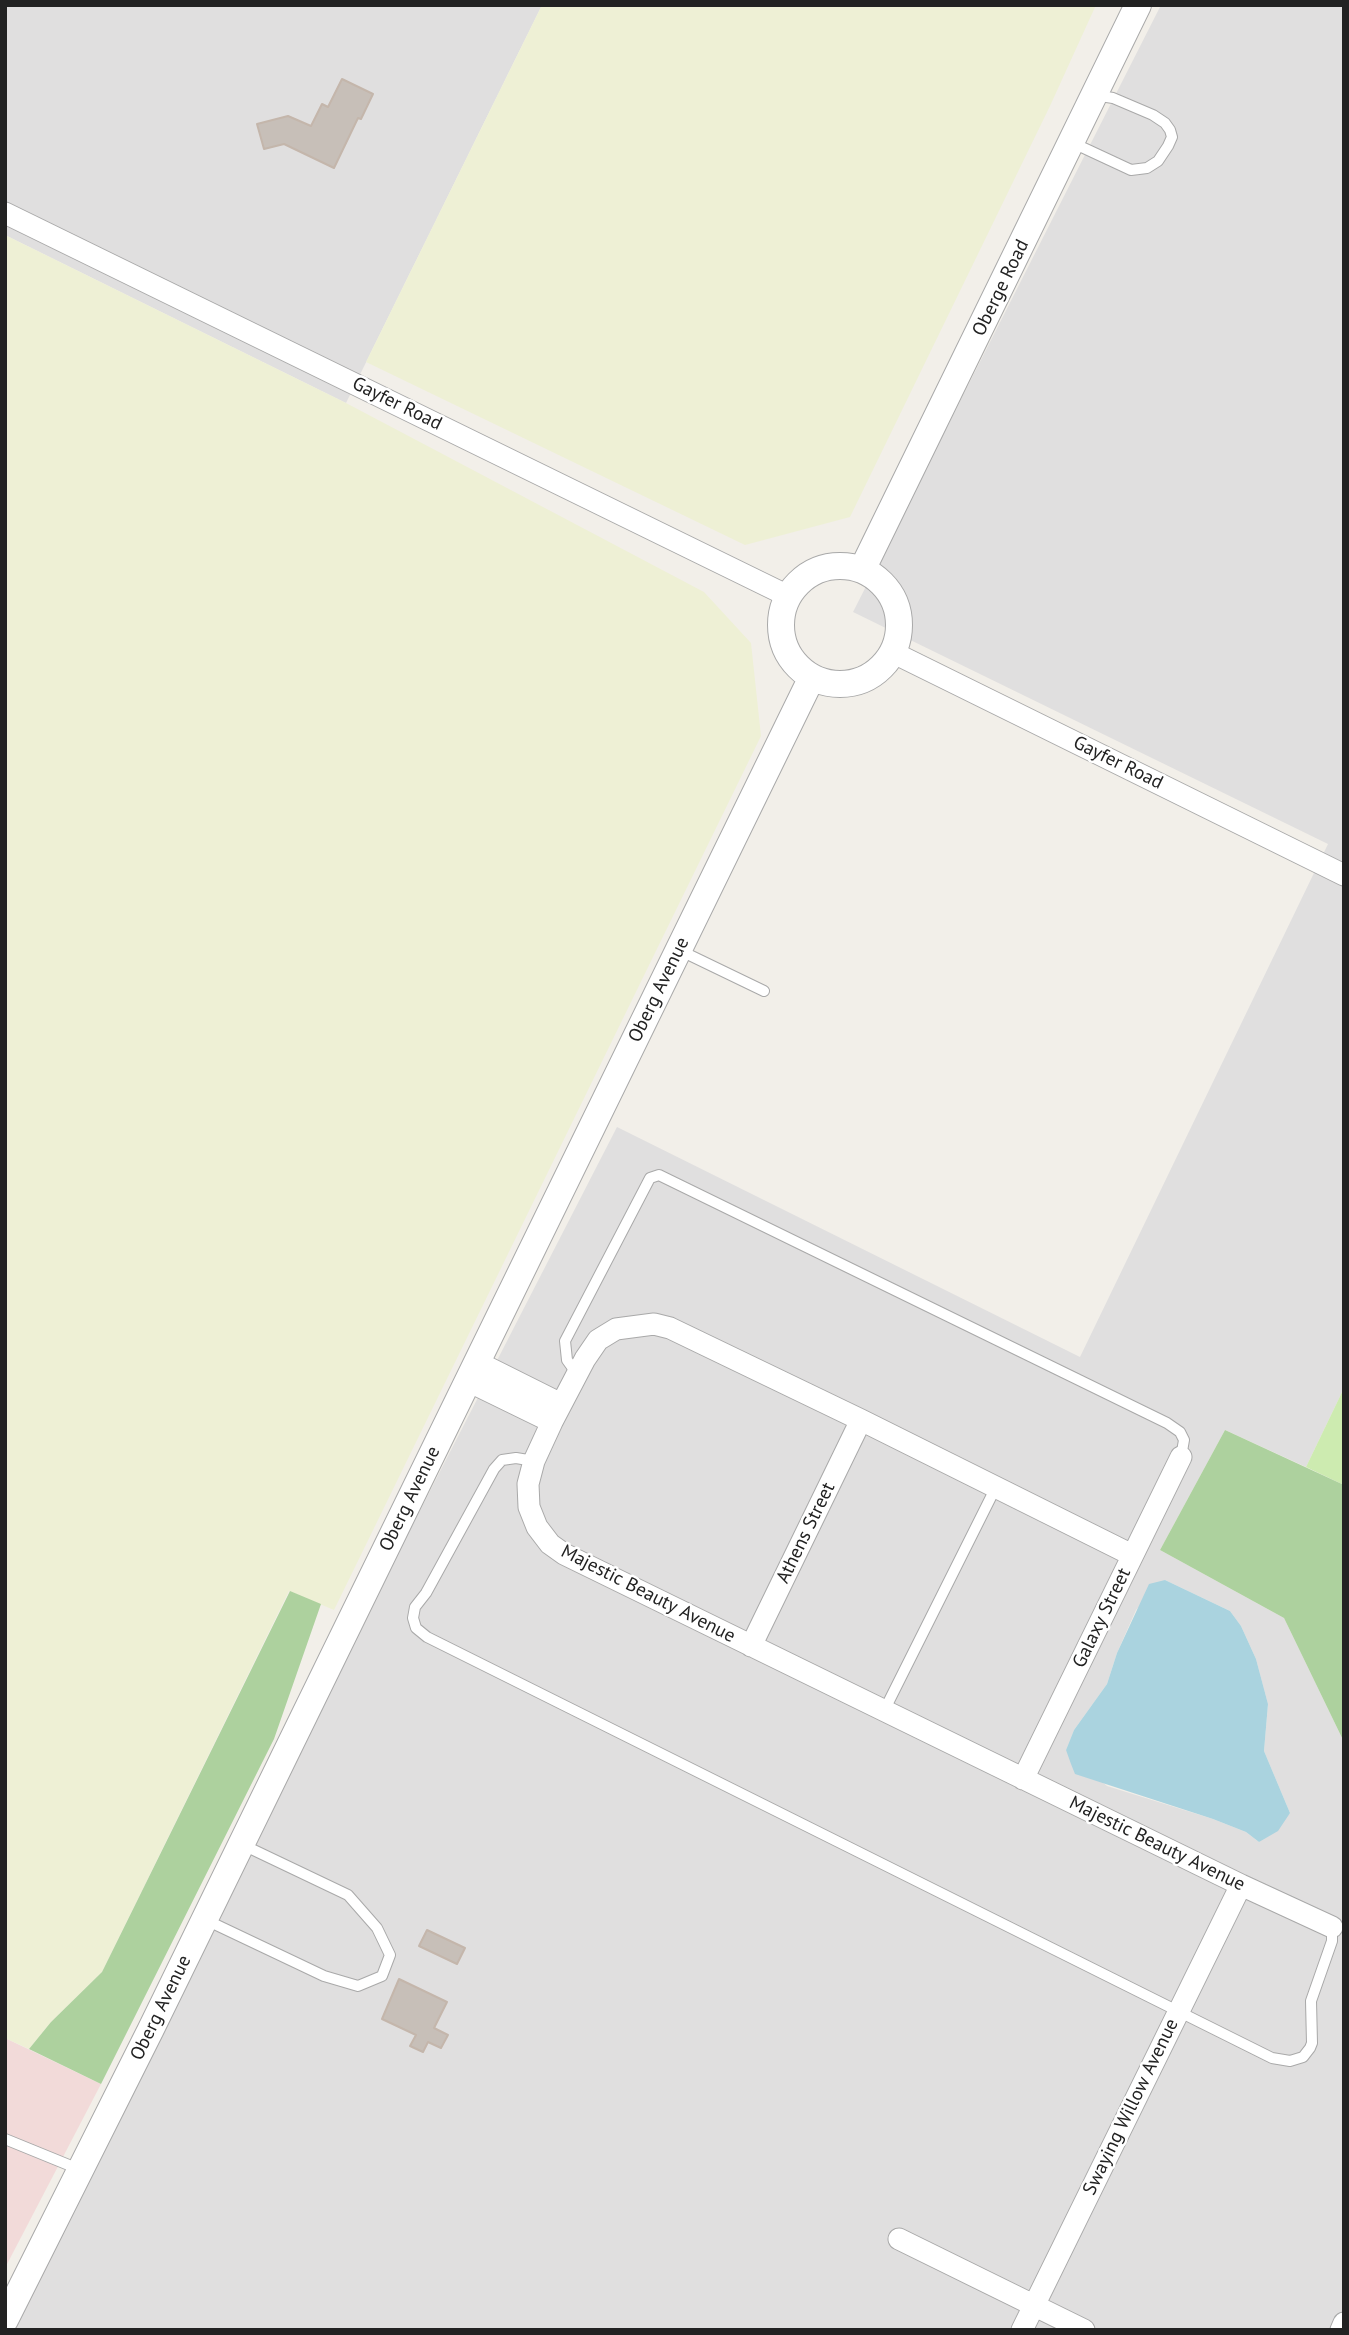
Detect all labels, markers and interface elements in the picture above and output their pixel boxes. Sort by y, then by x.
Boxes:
street label: Oberge Road [968,236,1034,340]
street label: Gayfer Road [348,372,446,436]
street label: Gayfer Road [1069,731,1167,795]
street label: Oberg Avenue [624,934,694,1046]
street label: Oberg Avenue [375,1443,445,1555]
street label: Athens Street [772,1479,840,1587]
street label: Majestic Beauty Avenue [557,1540,739,1648]
street label: Galaxy Street [1068,1564,1136,1672]
street label: Majestic Beauty Avenue [1066,1792,1248,1896]
street label: Oberg Avenue [126,1952,196,2064]
street label: Swaying Willow Avenue [1078,2015,1184,2199]

